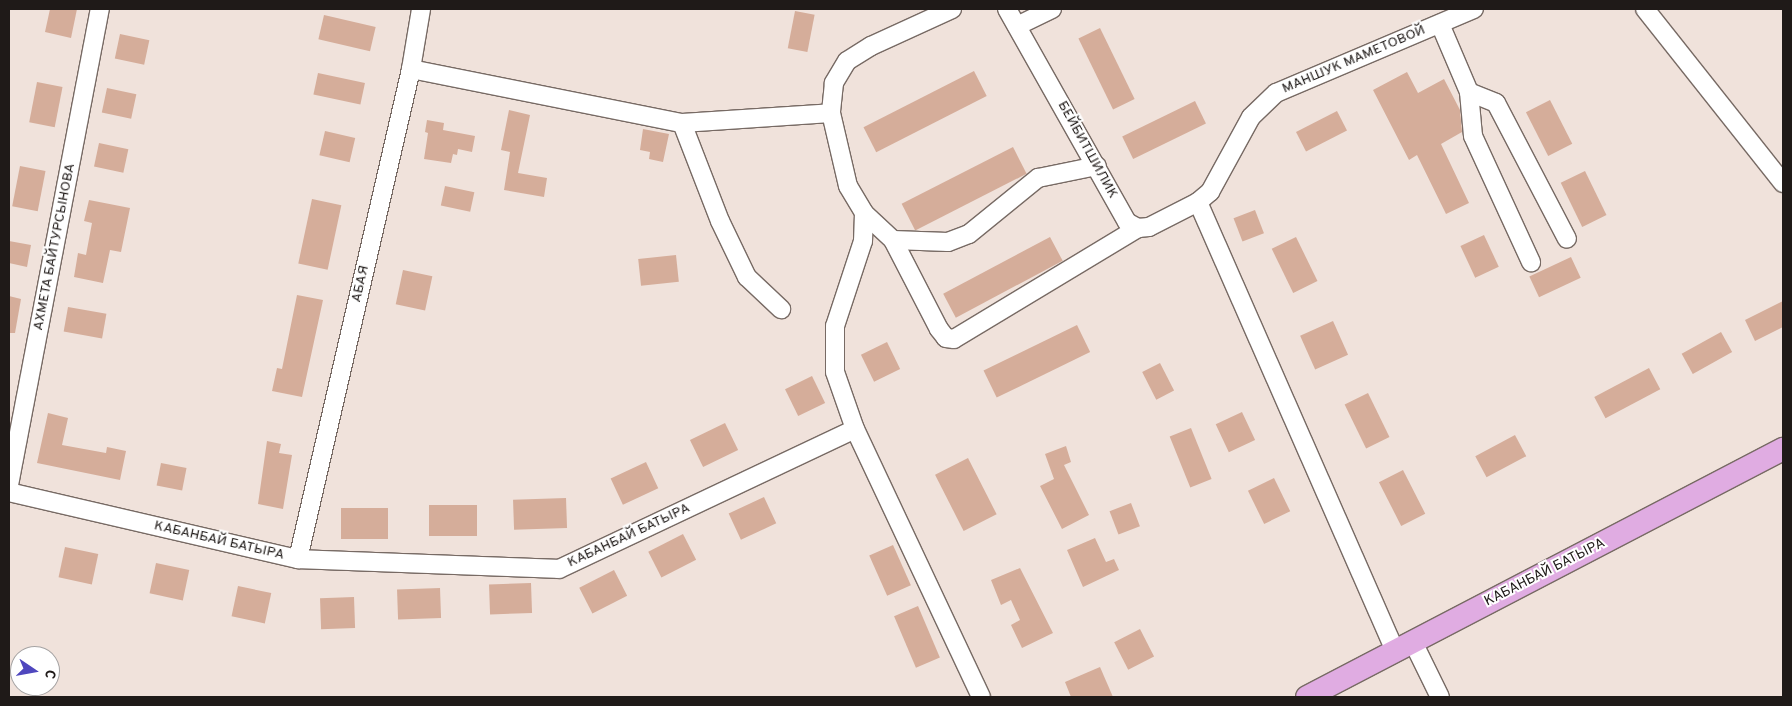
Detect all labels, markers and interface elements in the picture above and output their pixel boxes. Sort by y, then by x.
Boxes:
street label: МАНШУК МАМЕТОВОЙ [1280,22,1428,98]
street label: БЕЙБИТШИЛИК [1053,98,1121,202]
street label: АХМЕТА БАЙТУРСЫНОВА [30,162,80,332]
street label: АБАЯ [349,264,373,304]
street label: КАБАНБАЙ БАТЫРА [565,500,693,572]
street label: КАБАНБАЙ БАТЫРА [152,518,286,564]
street label: КАБАНБАЙ БАТЫРА [1482,535,1608,611]
north arrow [10,646,60,696]
text: С [40,668,58,680]

